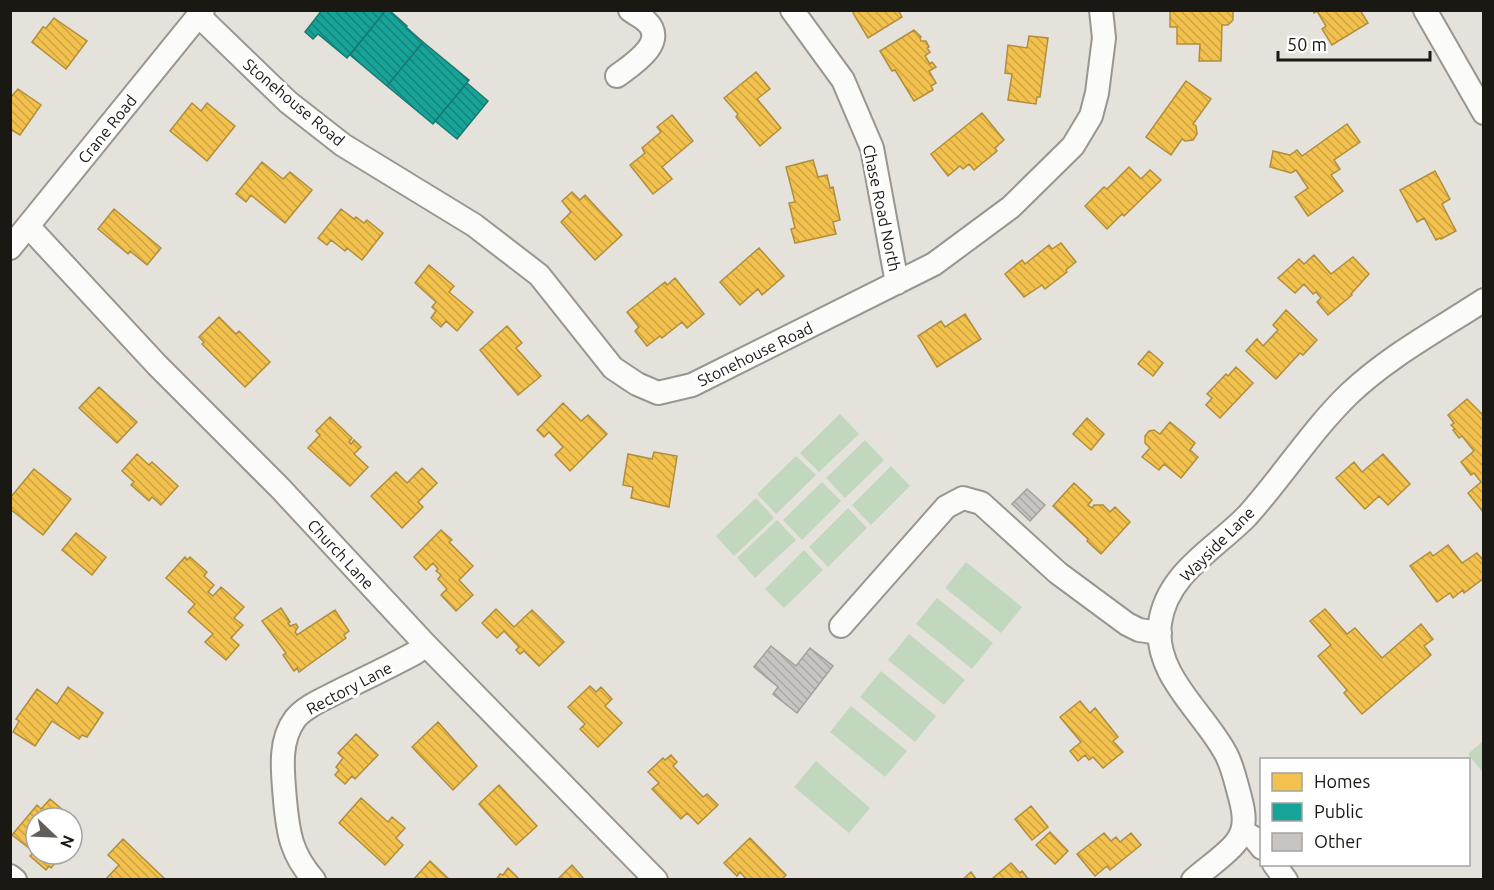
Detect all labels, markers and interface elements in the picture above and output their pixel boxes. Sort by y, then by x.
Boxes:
scale bar [1278,24,1430,62]
text: 50 m [1287,34,1327,54]
street label: Stonehouse Road [240,55,348,149]
street label: Crane Road [74,91,140,167]
street label: Chase Road North [860,143,904,273]
street label: Stonehouse Road [694,318,816,390]
street label: Wayside Lane [1176,503,1258,585]
street label: Church Lane [304,515,378,593]
street label: Rectory Lane [303,658,395,718]
legend [1260,758,1470,866]
text: Homes [1314,771,1371,791]
text: Public [1314,801,1363,821]
north arrow [24,806,84,866]
text: Other [1314,831,1362,851]
text: N [57,833,78,851]

